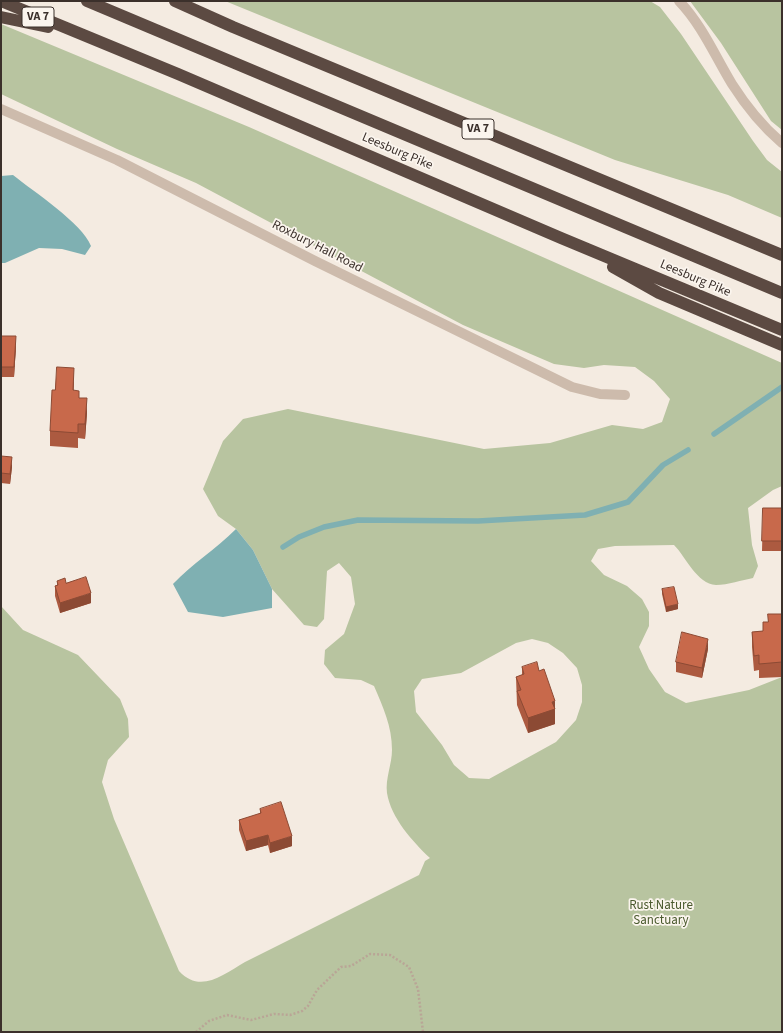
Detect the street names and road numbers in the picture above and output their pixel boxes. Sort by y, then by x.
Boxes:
road number: VA 7 [22,7,54,27]
road number: VA 7 [462,119,494,139]
street label: Leesburg Pike [359,130,435,174]
street label: Roxbury Hall Road [269,217,365,277]
street label: Leesburg Pike [657,257,733,301]

